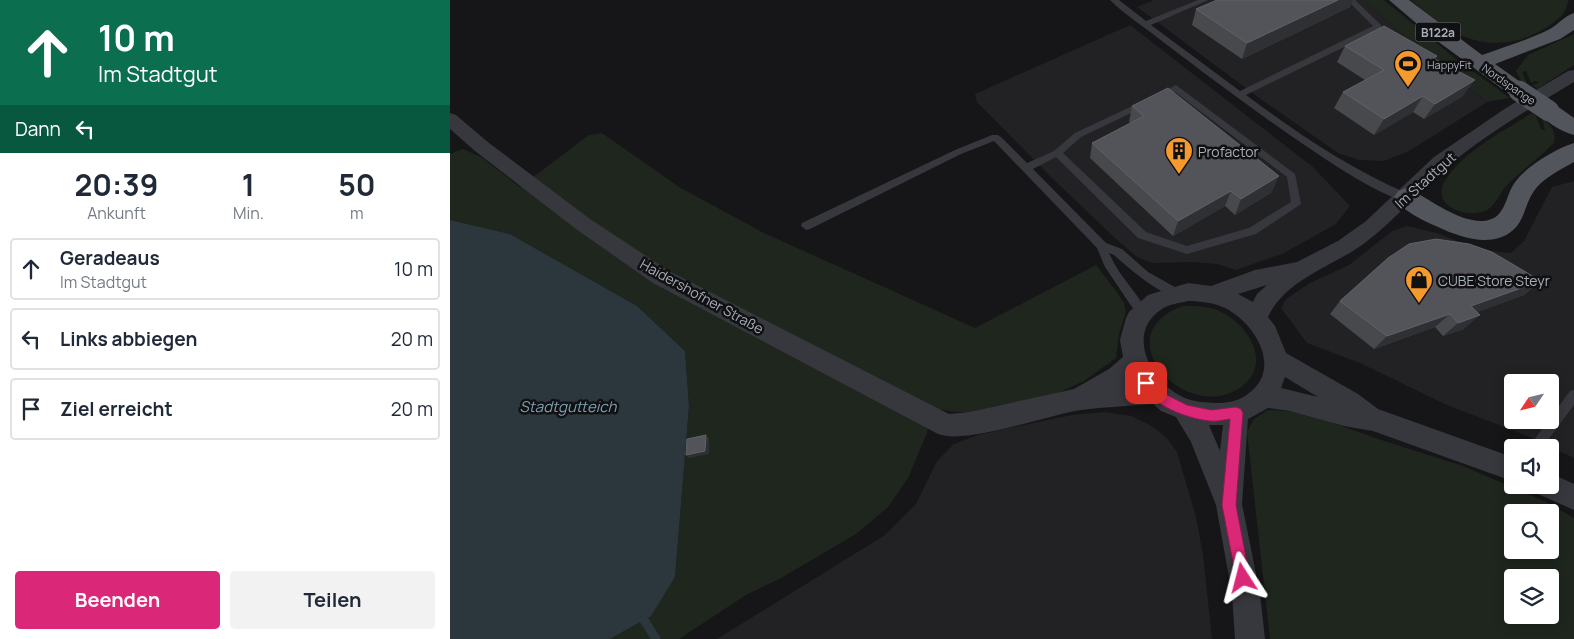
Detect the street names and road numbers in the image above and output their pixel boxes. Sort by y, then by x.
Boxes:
road number: B122a [1416,22,1460,42]
street label: Nordspange [1479,60,1539,108]
street label: Im Stadtgut [1390,147,1460,213]
street label: Haidershofner Straße [637,254,767,338]

